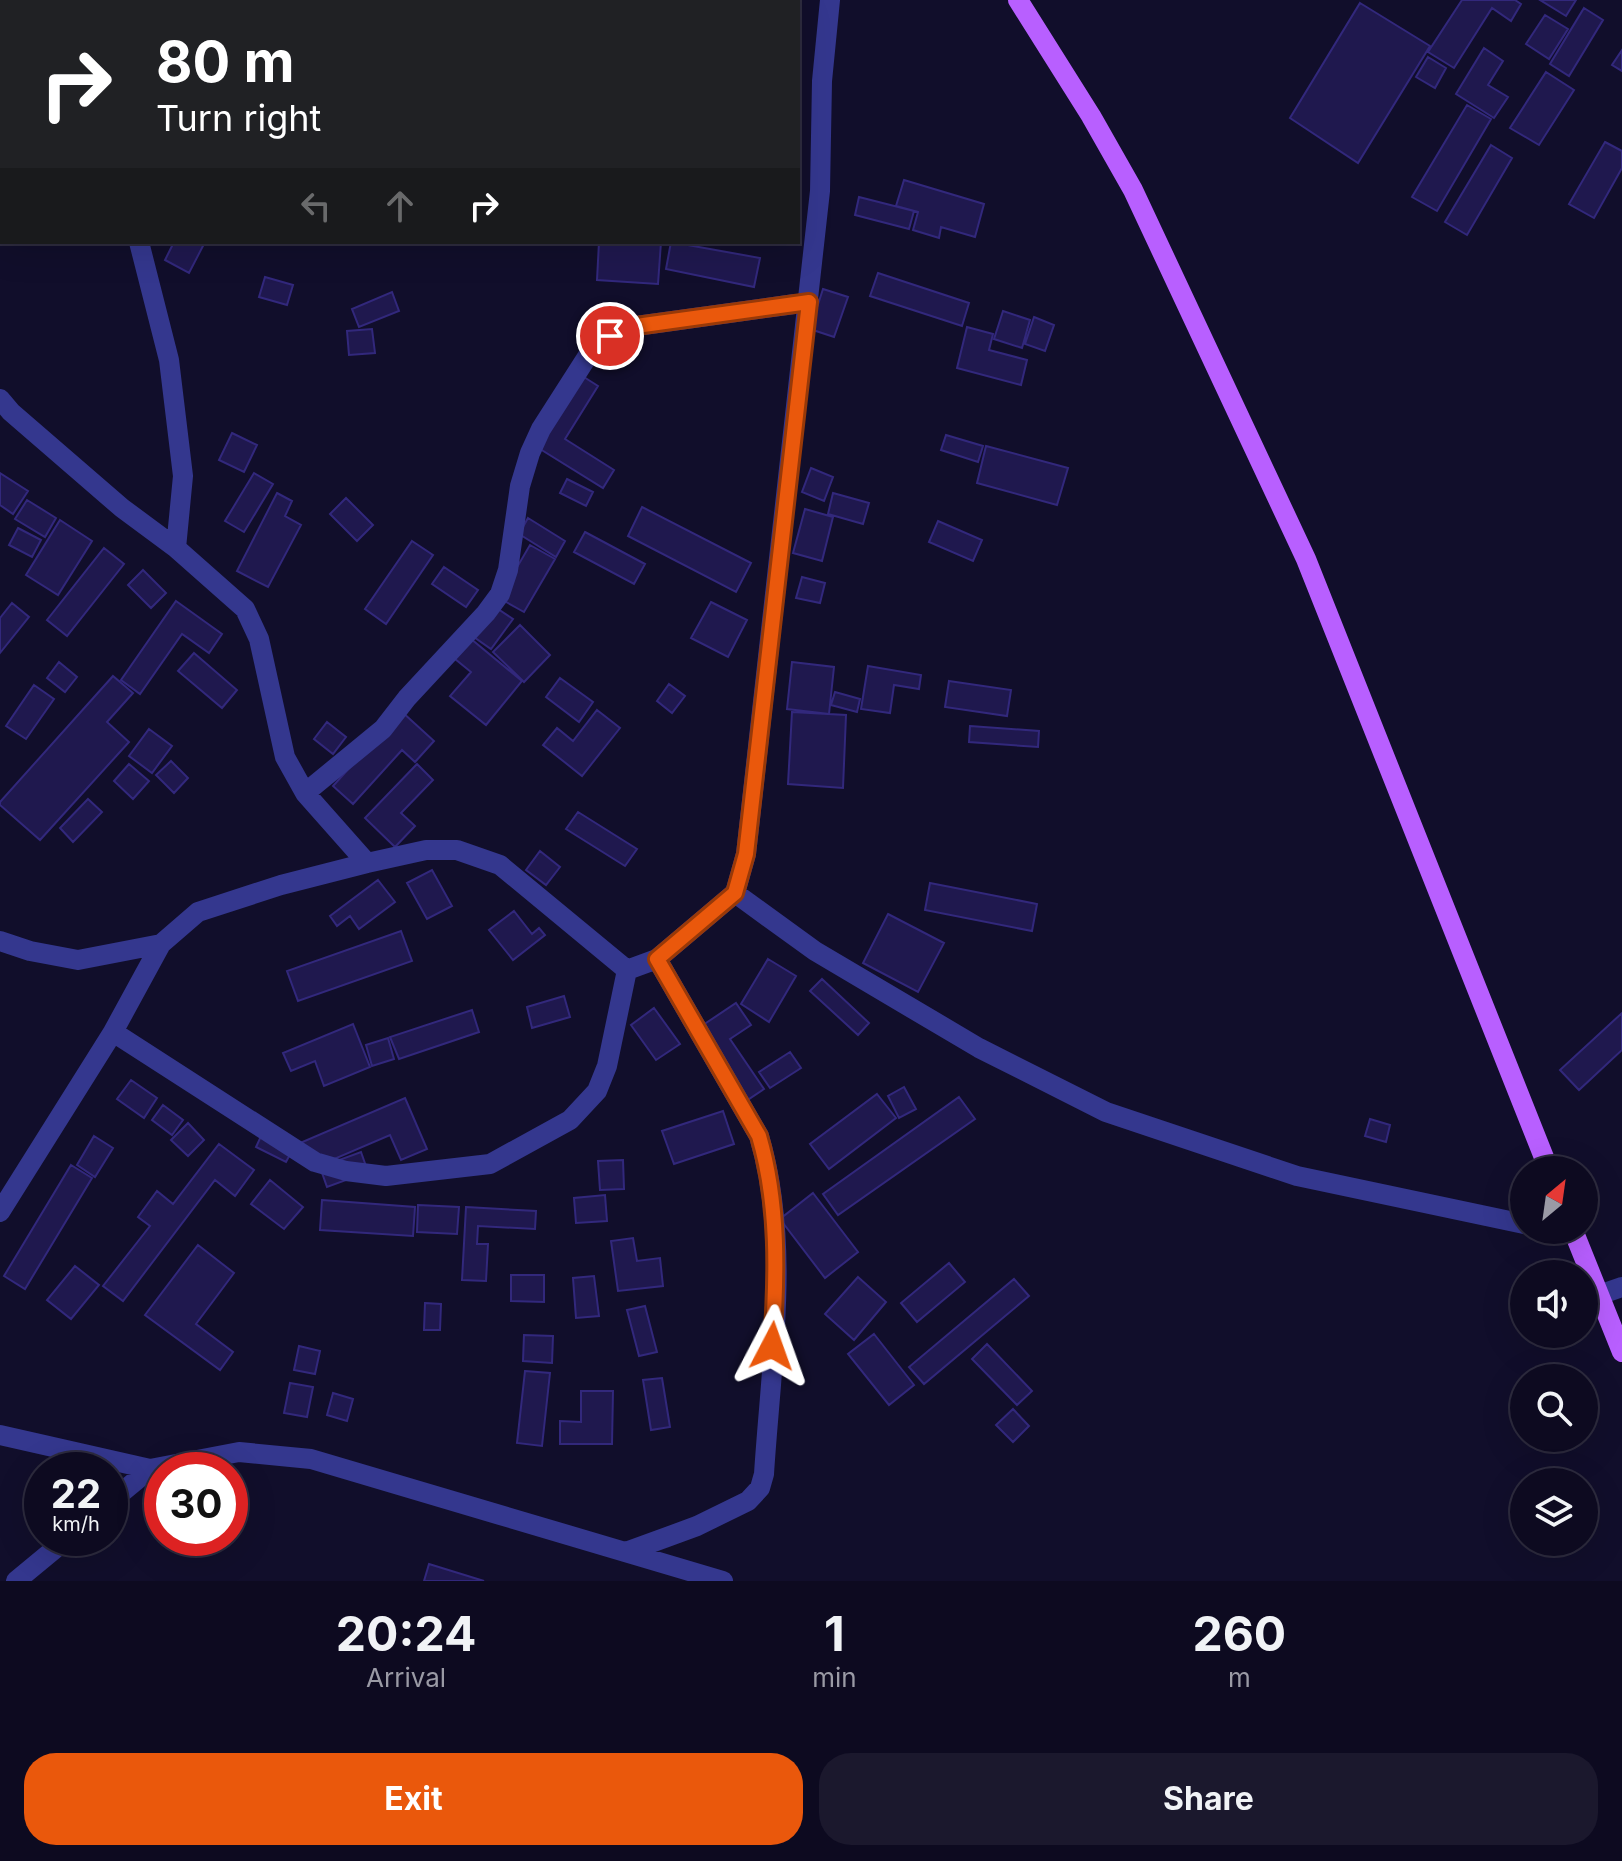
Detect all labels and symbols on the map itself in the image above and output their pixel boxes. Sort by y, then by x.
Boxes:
pin [576,302,644,370]
north arrow [1510,1156,1598,1244]
position arrow [730,1304,814,1388]
speed limit sign: 30 [144,1452,248,1556]

